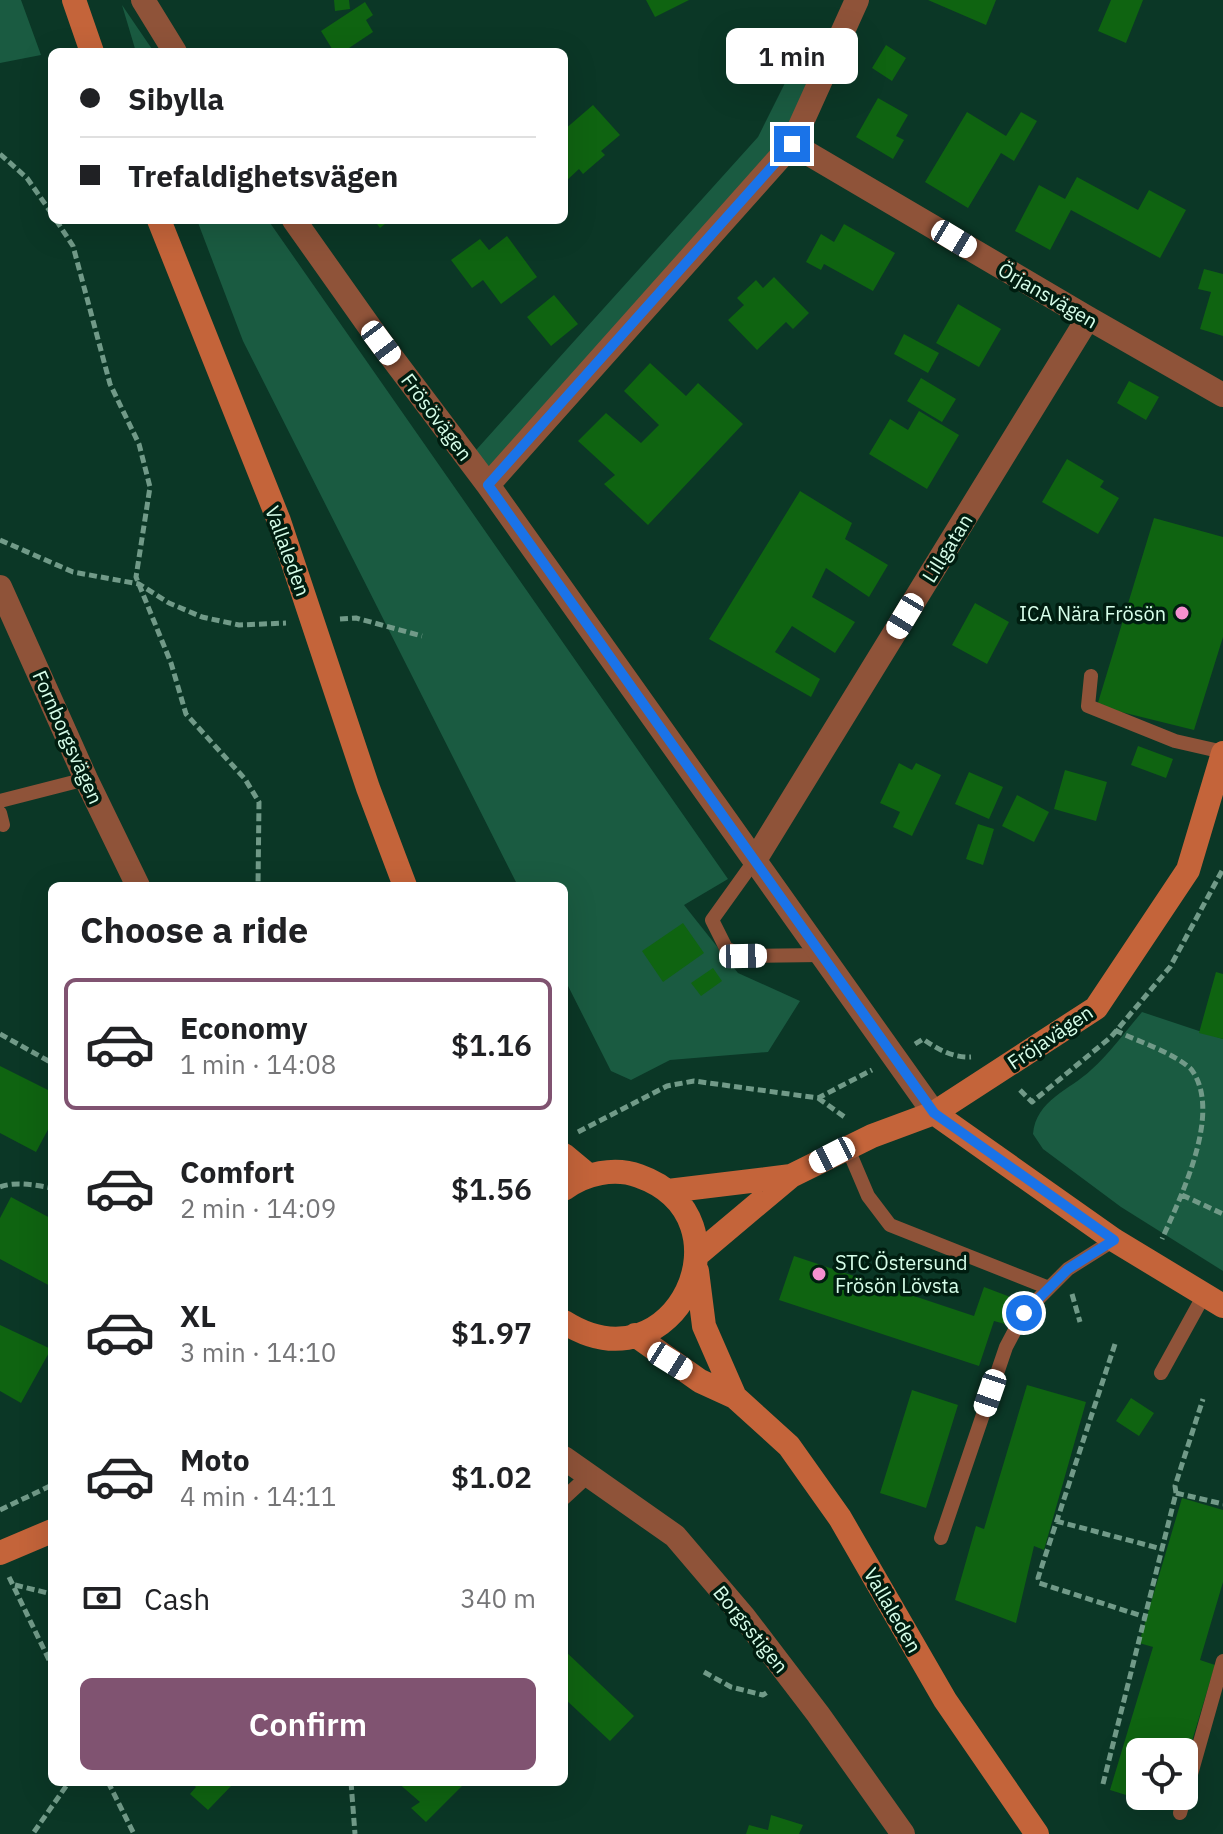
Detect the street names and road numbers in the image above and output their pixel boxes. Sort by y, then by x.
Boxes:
street label: Örjansvägen [993,256,1103,334]
street label: Frösövägen [395,368,479,466]
street label: Vallaleden [259,502,317,600]
street label: Lillgatan [915,509,979,587]
street label: Fornborgsvägen [26,666,110,808]
street label: Fröjavägen [1002,998,1098,1076]
street label: Vallaleden [858,1563,928,1657]
street label: Borgsstigen [707,1579,795,1679]

